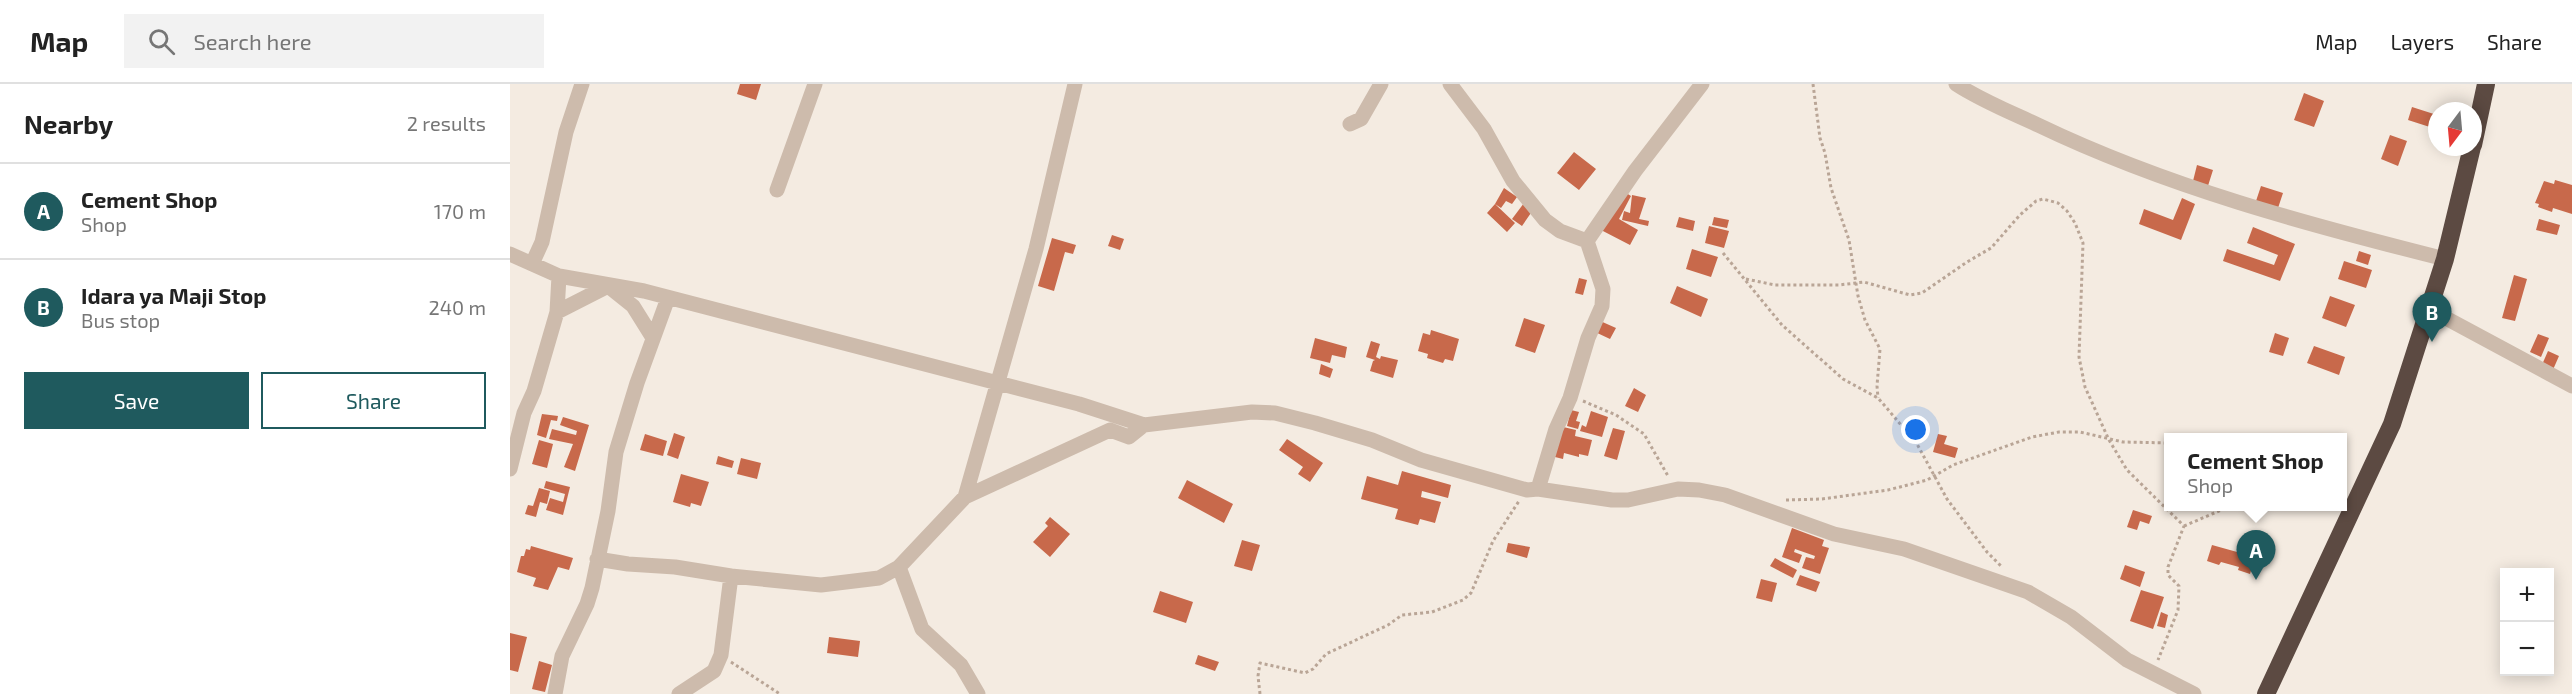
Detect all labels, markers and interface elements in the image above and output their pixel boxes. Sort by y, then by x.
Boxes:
search box [124,14,544,68]
text: Map [30,24,88,58]
icon: search [145,25,178,58]
text: Search here [193,28,312,54]
text: Map [2315,29,2357,54]
text: Layers [2390,29,2454,54]
text: Share [2487,29,2542,54]
north arrow [2428,102,2482,156]
text: Nearby [24,108,113,139]
text: 2 results [407,111,486,135]
text: Cement Shop [81,186,217,212]
text: A [37,199,50,223]
text: 170 m [434,199,486,223]
text: Shop [81,212,127,236]
text: Idara ya Maji Stop [81,282,266,308]
pin: B [2412,292,2452,342]
text: B [37,295,50,319]
text: 240 m [428,295,486,319]
text: Bus stop [81,308,160,332]
button: Save [24,372,249,429]
button: Share [261,372,486,429]
your location [1901,415,1930,444]
popup [2164,433,2347,511]
text: Cement Shop [2187,447,2324,473]
text: Shop [2187,473,2233,497]
pin: A [2236,530,2276,580]
map controls [2500,568,2554,676]
button: + [2500,568,2554,622]
button: − [2500,622,2554,676]

